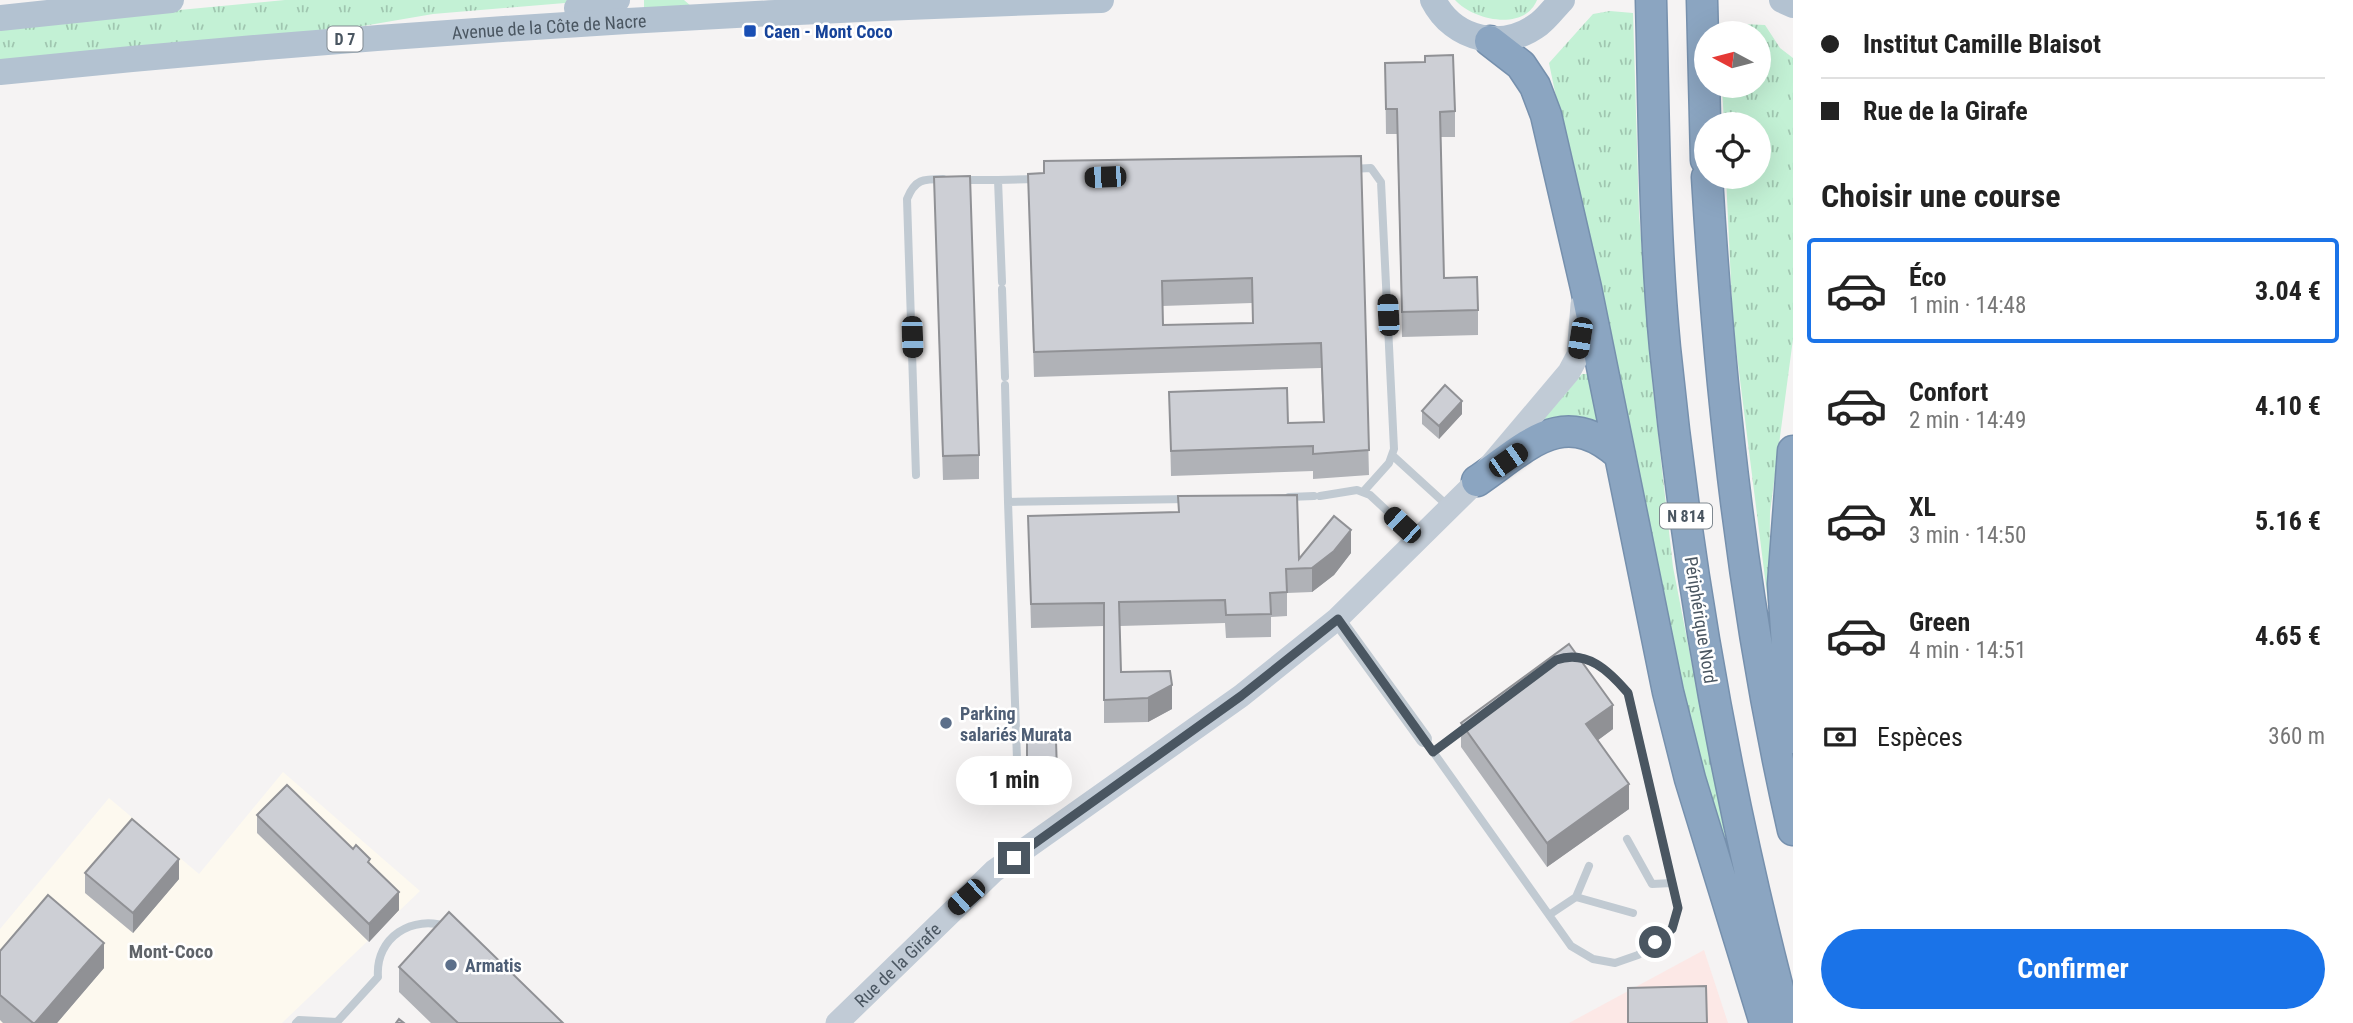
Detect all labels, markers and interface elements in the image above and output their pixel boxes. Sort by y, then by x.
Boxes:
street label: Avenue de la Côte de Nacre [451,9,647,43]
place label: Caen - Mont Coco [764,21,893,42]
north arrow [1694,21,1771,98]
map controls [1694,21,1771,189]
marker: Caen - Mont Coco [742,23,758,39]
road number: D 7 [328,26,362,52]
text: Institut Camille Blaisot [1863,29,2101,59]
text: Rue de la Girafe [1863,96,2028,126]
button: locate [1694,112,1771,189]
car [1084,166,1127,188]
text: Choisir une course [1821,177,2061,215]
icon: car [1825,259,1888,322]
text: Éco [1909,262,1946,292]
text: 3.04 € [2255,276,2321,306]
text: 1 min · 14:48 [1909,292,2026,319]
car [1377,293,1400,337]
car [901,316,924,358]
car [1567,316,1594,360]
icon: car [1825,374,1888,437]
text: Confort [1909,377,1988,407]
text: 4.10 € [2255,391,2321,421]
text: 2 min · 14:49 [1909,407,2026,434]
car [1485,439,1532,481]
icon: car [1825,489,1888,552]
text: XL [1909,492,1936,522]
car [1380,503,1425,547]
road number: N 814 [1660,503,1712,528]
text: 5.16 € [2255,506,2321,536]
text: 3 min · 14:50 [1909,522,2026,549]
street label: Périphérique Nord [1681,555,1721,685]
icon: car [1825,604,1888,667]
text: Green [1909,607,1970,637]
text: 4.65 € [2255,621,2321,651]
text: 4 min · 14:51 [1909,637,2026,664]
place label: Parking salariés Murata [960,703,1072,745]
marker: Parking salariés Murata [938,715,954,731]
icon: cash [1821,718,1859,756]
text: Espèces [1877,722,1963,752]
text: 360 m [2268,723,2325,750]
callout: 1 min [956,756,1072,806]
text: 1 min [988,767,1040,794]
route end [998,842,1030,874]
car [944,875,989,919]
street label: Rue de la Girafe [850,918,945,1011]
route start [1639,926,1671,958]
button: Confirmer [1821,929,2325,1009]
district label: Mont-Coco [129,940,213,963]
place label: Armatis [465,955,522,976]
marker: Armatis [443,957,459,973]

